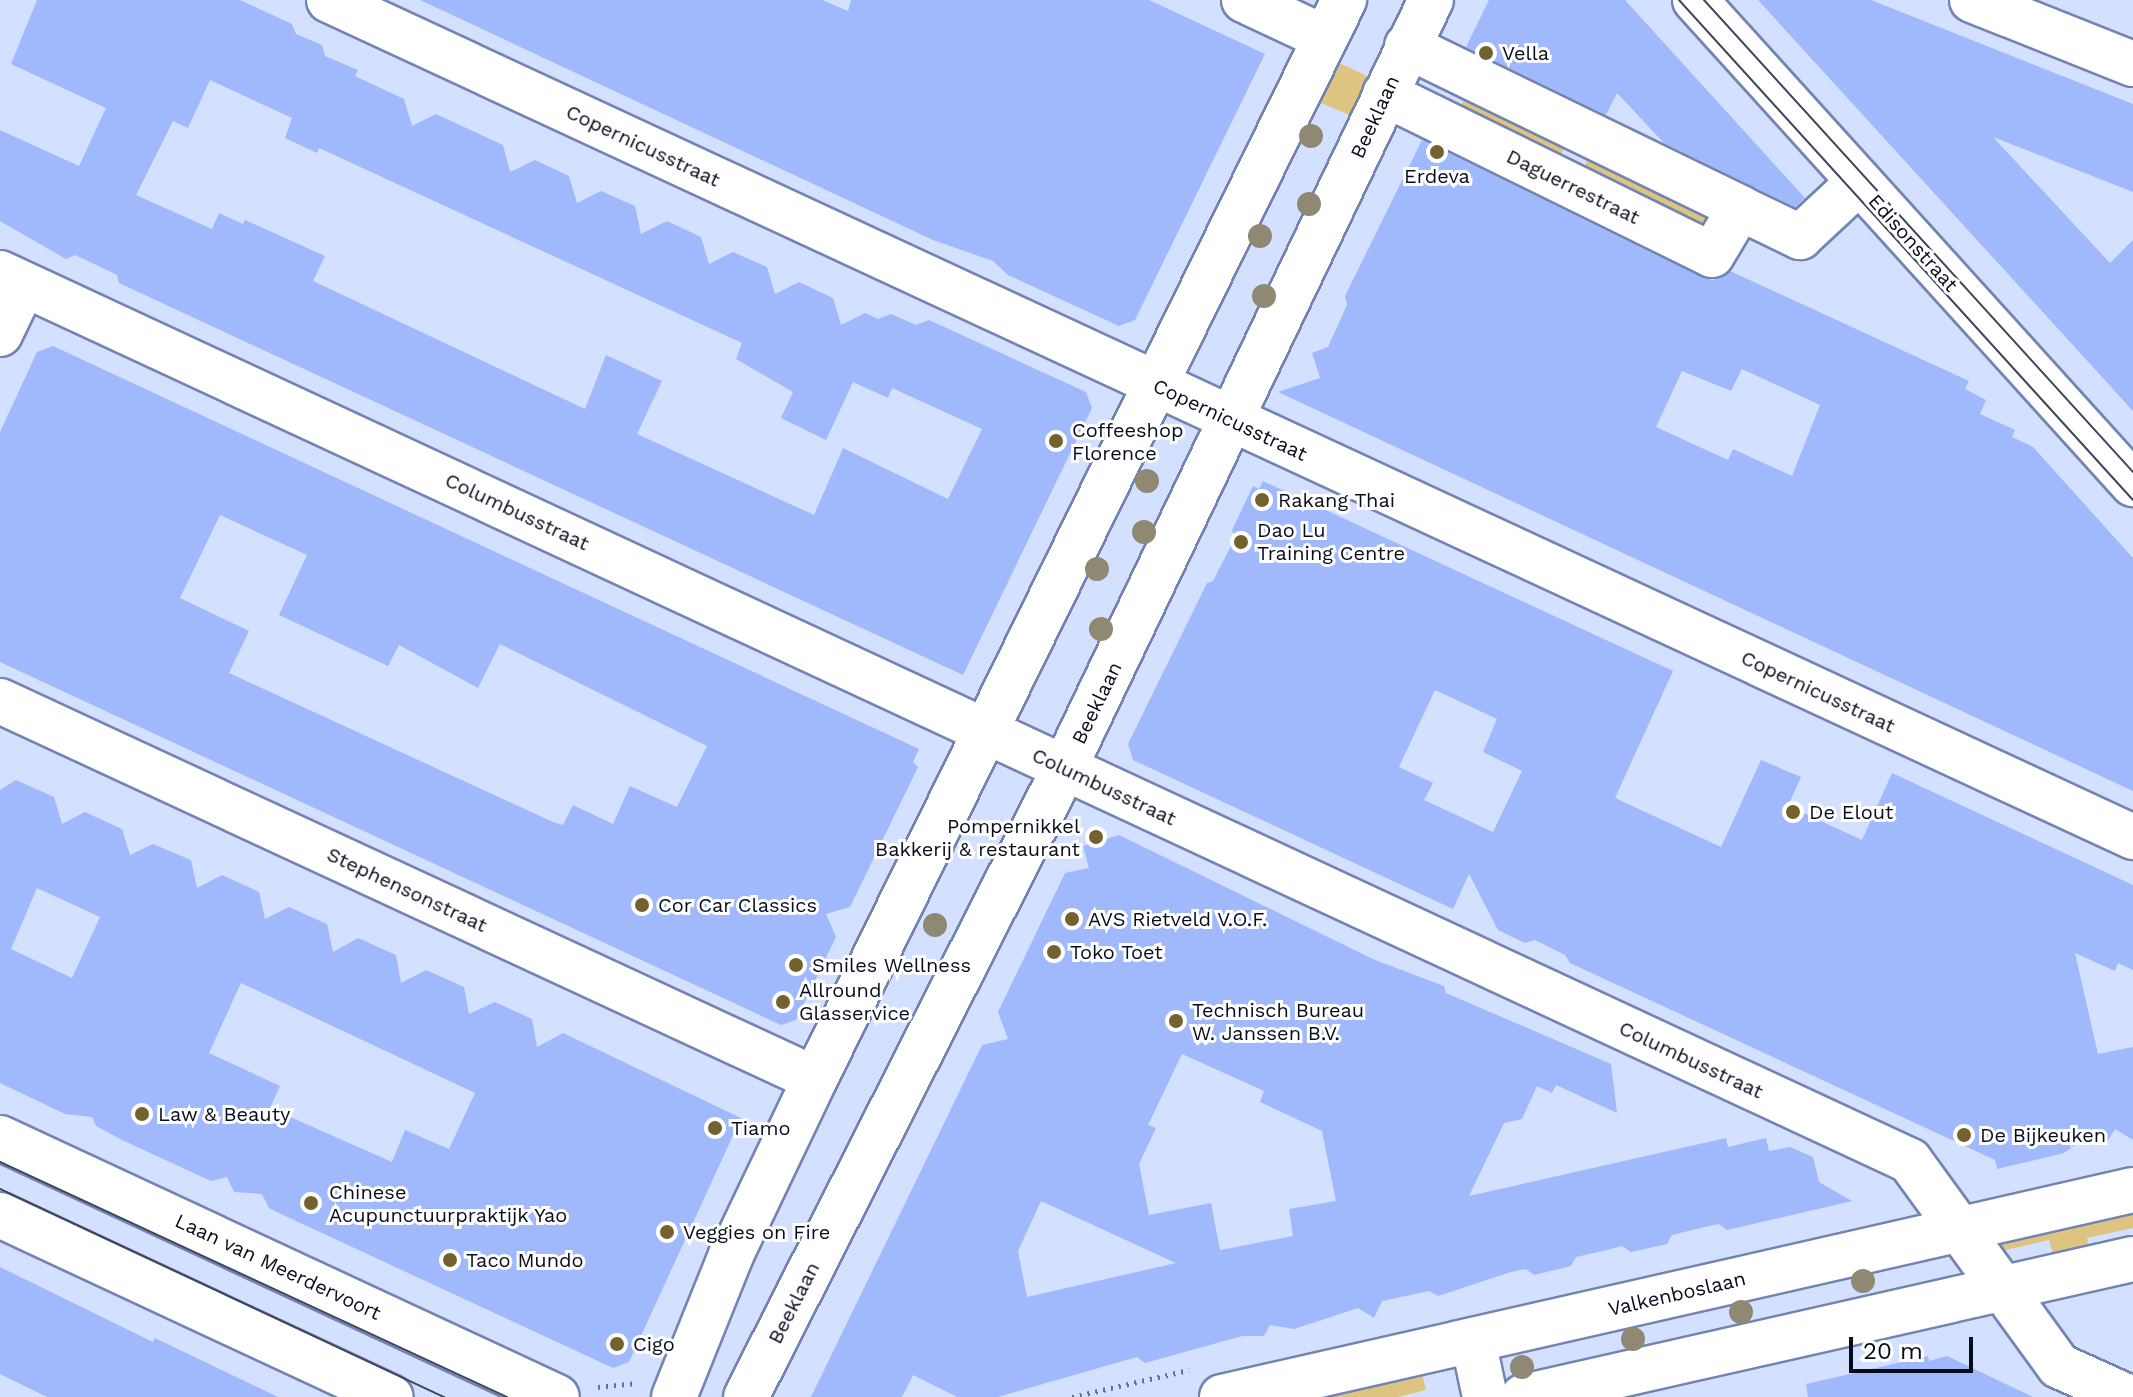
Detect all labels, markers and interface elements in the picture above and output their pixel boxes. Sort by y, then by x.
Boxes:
place label: Vella [1502,41,1549,65]
marker: Vella [1477,44,1495,62]
street label: Beeklaan [1345,72,1405,162]
street label: Copernicusstraat [562,100,724,192]
marker: Erdeva [1428,143,1446,161]
street label: Daguerrestraat [1502,144,1644,230]
place label: Erdeva [1404,164,1470,188]
street label: Edisonstraat [1863,189,1963,297]
street label: Copernicusstraat [1149,374,1311,466]
place label: Coffeeshop Florence [1072,418,1184,465]
marker: Coffeeshop Florence [1047,432,1065,450]
street label: Columbusstraat [441,468,593,556]
place label: Rakang Thai [1278,488,1396,512]
marker: Rakang Thai [1253,491,1271,509]
place label: Dao Lu Training Centre [1257,518,1405,565]
marker: Dao Lu Training Centre [1232,533,1250,551]
street label: Copernicusstraat [1737,646,1899,738]
street label: Beeklaan [1067,658,1127,748]
street label: Columbusstraat [1028,743,1180,831]
place label: De Elout [1809,800,1893,824]
marker: De Elout [1784,803,1802,821]
place label: Pompernikkel Bakkerij & restaurant [875,814,1080,861]
marker: Pompernikkel Bakkerij & restaurant [1087,828,1105,846]
street label: Stephensonstraat [323,842,491,938]
place label: Cor Car Classics [658,893,818,917]
marker: Cor Car Classics [633,896,651,914]
place label: AVS Rietveld V.O.F. [1088,907,1268,931]
marker: AVS Rietveld V.O.F. [1063,910,1081,928]
place label: Toko Toet [1070,940,1163,964]
marker: Toko Toet [1045,943,1063,961]
place label: Smiles Wellness [812,953,971,977]
marker: Smiles Wellness [787,956,805,974]
place label: Allround Glasservice [799,978,910,1025]
marker: Allround Glasservice [774,993,792,1011]
place label: Technisch Bureau W. Janssen B.V. [1192,998,1364,1045]
marker: Technisch Bureau W. Janssen B.V. [1167,1012,1185,1030]
street label: Columbusstraat [1615,1016,1767,1104]
place label: Law & Beauty [158,1102,291,1126]
marker: Law & Beauty [133,1105,151,1123]
place label: Tiamo [731,1116,790,1140]
marker: Tiamo [706,1119,724,1137]
place label: De Bijkeuken [1980,1123,2106,1147]
marker: De Bijkeuken [1955,1126,1973,1144]
place label: Chinese Acupunctuurpraktijk Yao [329,1180,569,1227]
marker: Chinese Acupunctuurpraktijk Yao [300,1192,322,1214]
street label: Laan van Meerdervoort [171,1209,385,1325]
place label: Veggies on Fire [683,1220,830,1244]
marker: Veggies on Fire [658,1223,676,1241]
place label: Taco Mundo [466,1248,584,1272]
marker: Taco Mundo [441,1251,459,1269]
street label: Beeklaan [763,1258,825,1348]
street label: Valkenboslaan [1606,1267,1748,1321]
scale bar [1853,1321,1977,1371]
place label: Cigo [633,1332,675,1356]
marker: Cigo [608,1335,626,1353]
text: 20 m [1863,1337,1923,1365]

